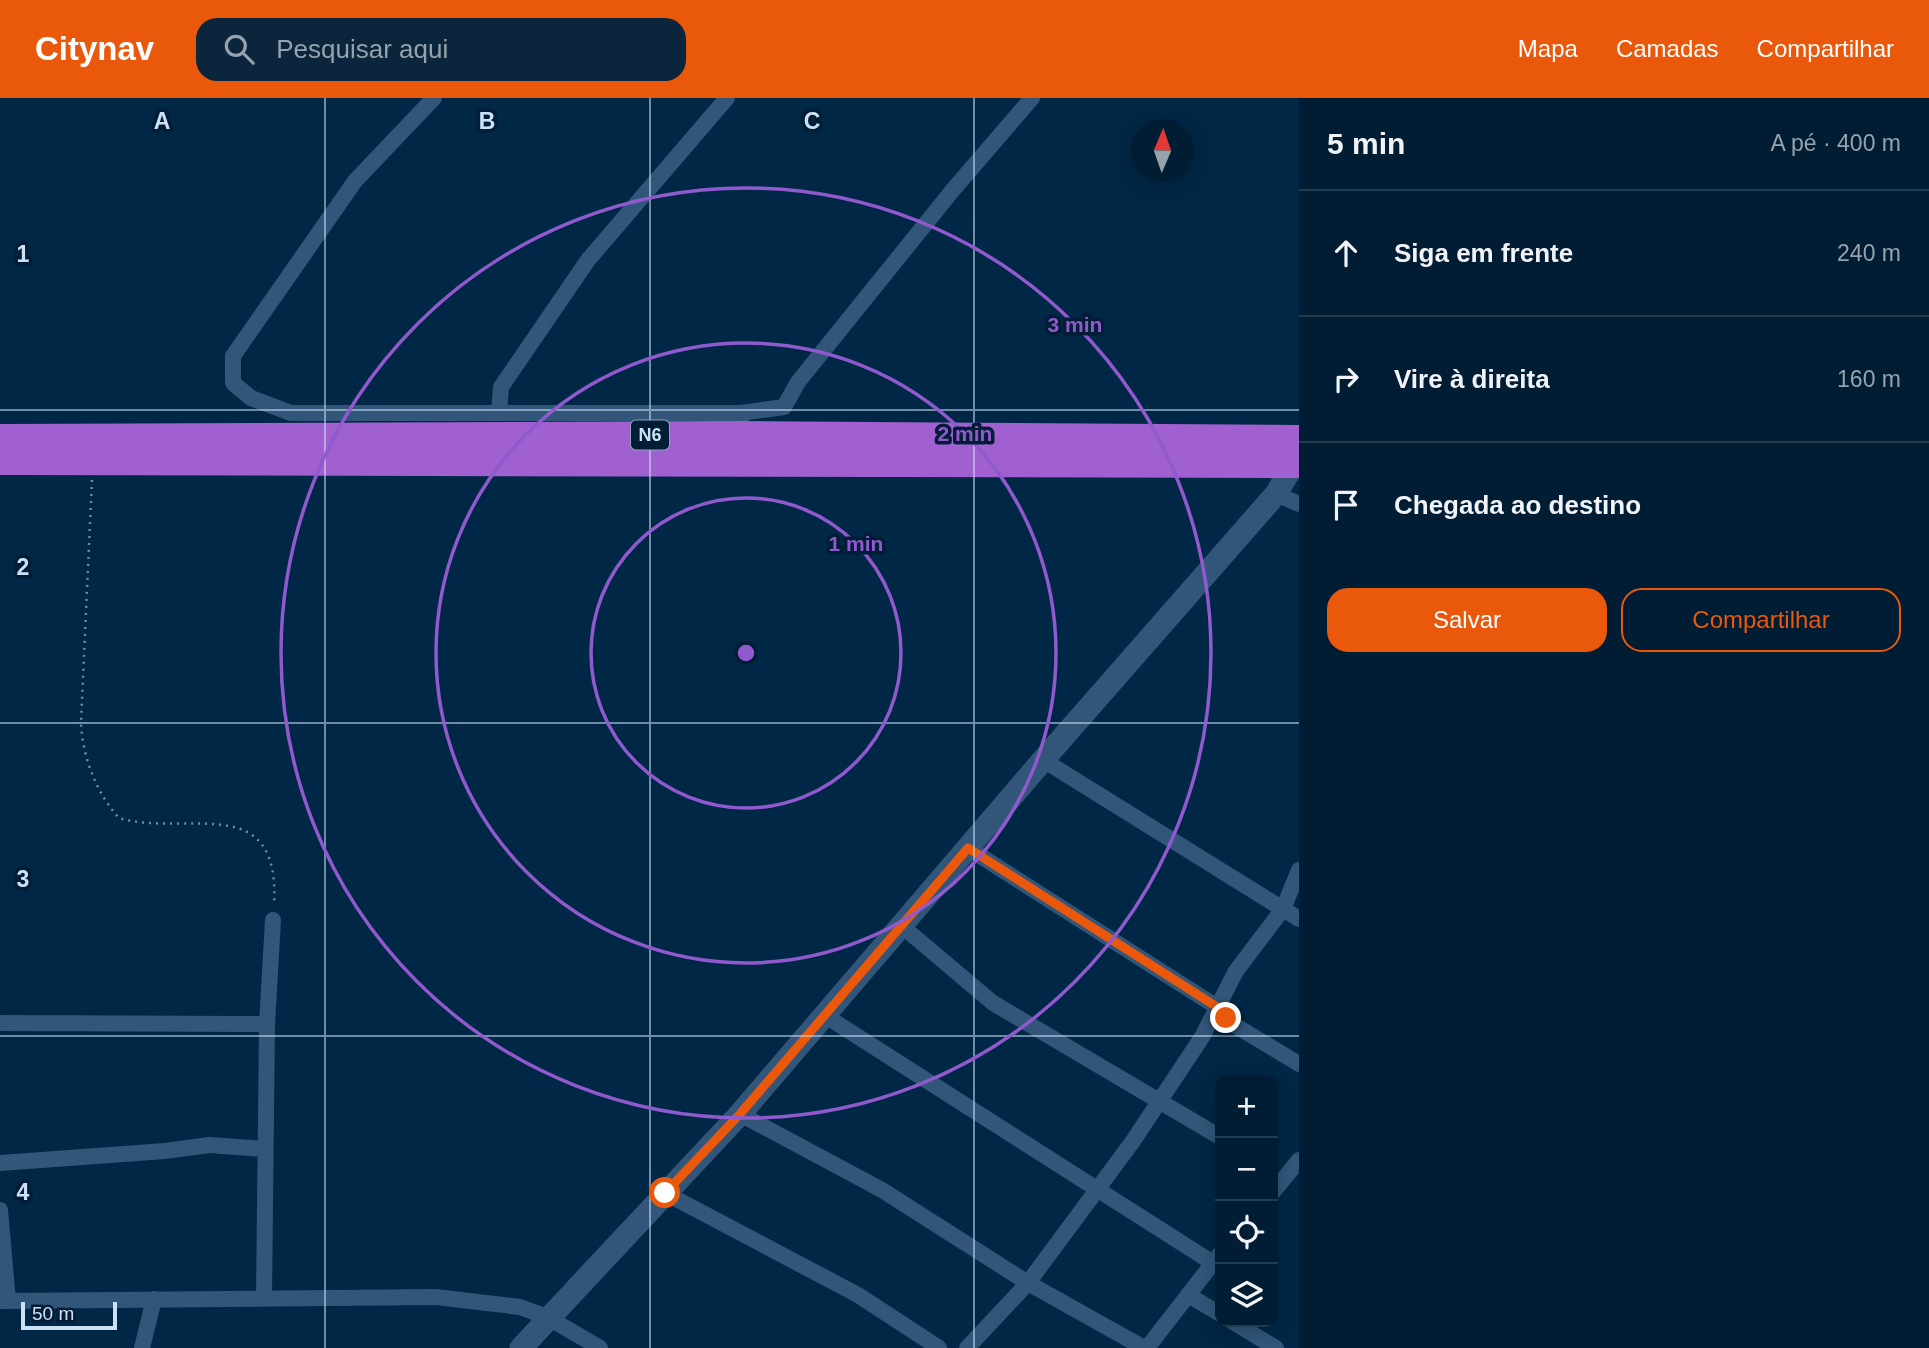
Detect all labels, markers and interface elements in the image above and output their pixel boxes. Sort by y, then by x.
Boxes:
search box [196,18,686,81]
text: Citynav [35,30,154,67]
icon: search [220,30,258,68]
text: Pesquisar aqui [276,34,448,64]
text: Mapa [1518,35,1578,62]
text: Camadas [1616,35,1719,62]
text: Compartilhar [1757,35,1894,62]
text: A [154,108,170,134]
text: B [479,108,495,134]
text: C [804,108,820,134]
north arrow [1131,119,1194,182]
text: 5 min [1327,127,1405,160]
text: A pé · 400 m [1771,130,1901,156]
icon: ahead [1327,234,1365,272]
text: Siga em frente [1394,238,1573,268]
text: 240 m [1837,240,1901,266]
text: 1 [17,241,30,267]
text: 3 min [1048,313,1102,336]
icon: right [1327,360,1365,398]
text: Vire à direita [1394,364,1550,394]
text: 160 m [1837,366,1901,392]
road number: N6 [631,421,669,450]
text: 2 min [938,422,992,445]
icon: arrive [1327,486,1365,524]
text: Chegada ao destino [1394,490,1641,520]
text: 1 min [829,532,883,555]
text: 2 [17,554,29,580]
button: Salvar [1327,588,1607,652]
button: Compartilhar [1621,588,1901,652]
centre of rings [734,641,758,665]
text: 3 [17,866,29,892]
route end [1210,1002,1241,1033]
map controls [1215,1075,1278,1327]
button: + [1215,1075,1278,1138]
button: − [1215,1138,1278,1201]
route start [649,1177,680,1208]
text: 4 [17,1179,30,1205]
button: locate [1215,1201,1278,1264]
button: layers [1215,1264,1278,1327]
scale bar [21,1299,117,1331]
text: 50 m [32,1303,74,1324]

